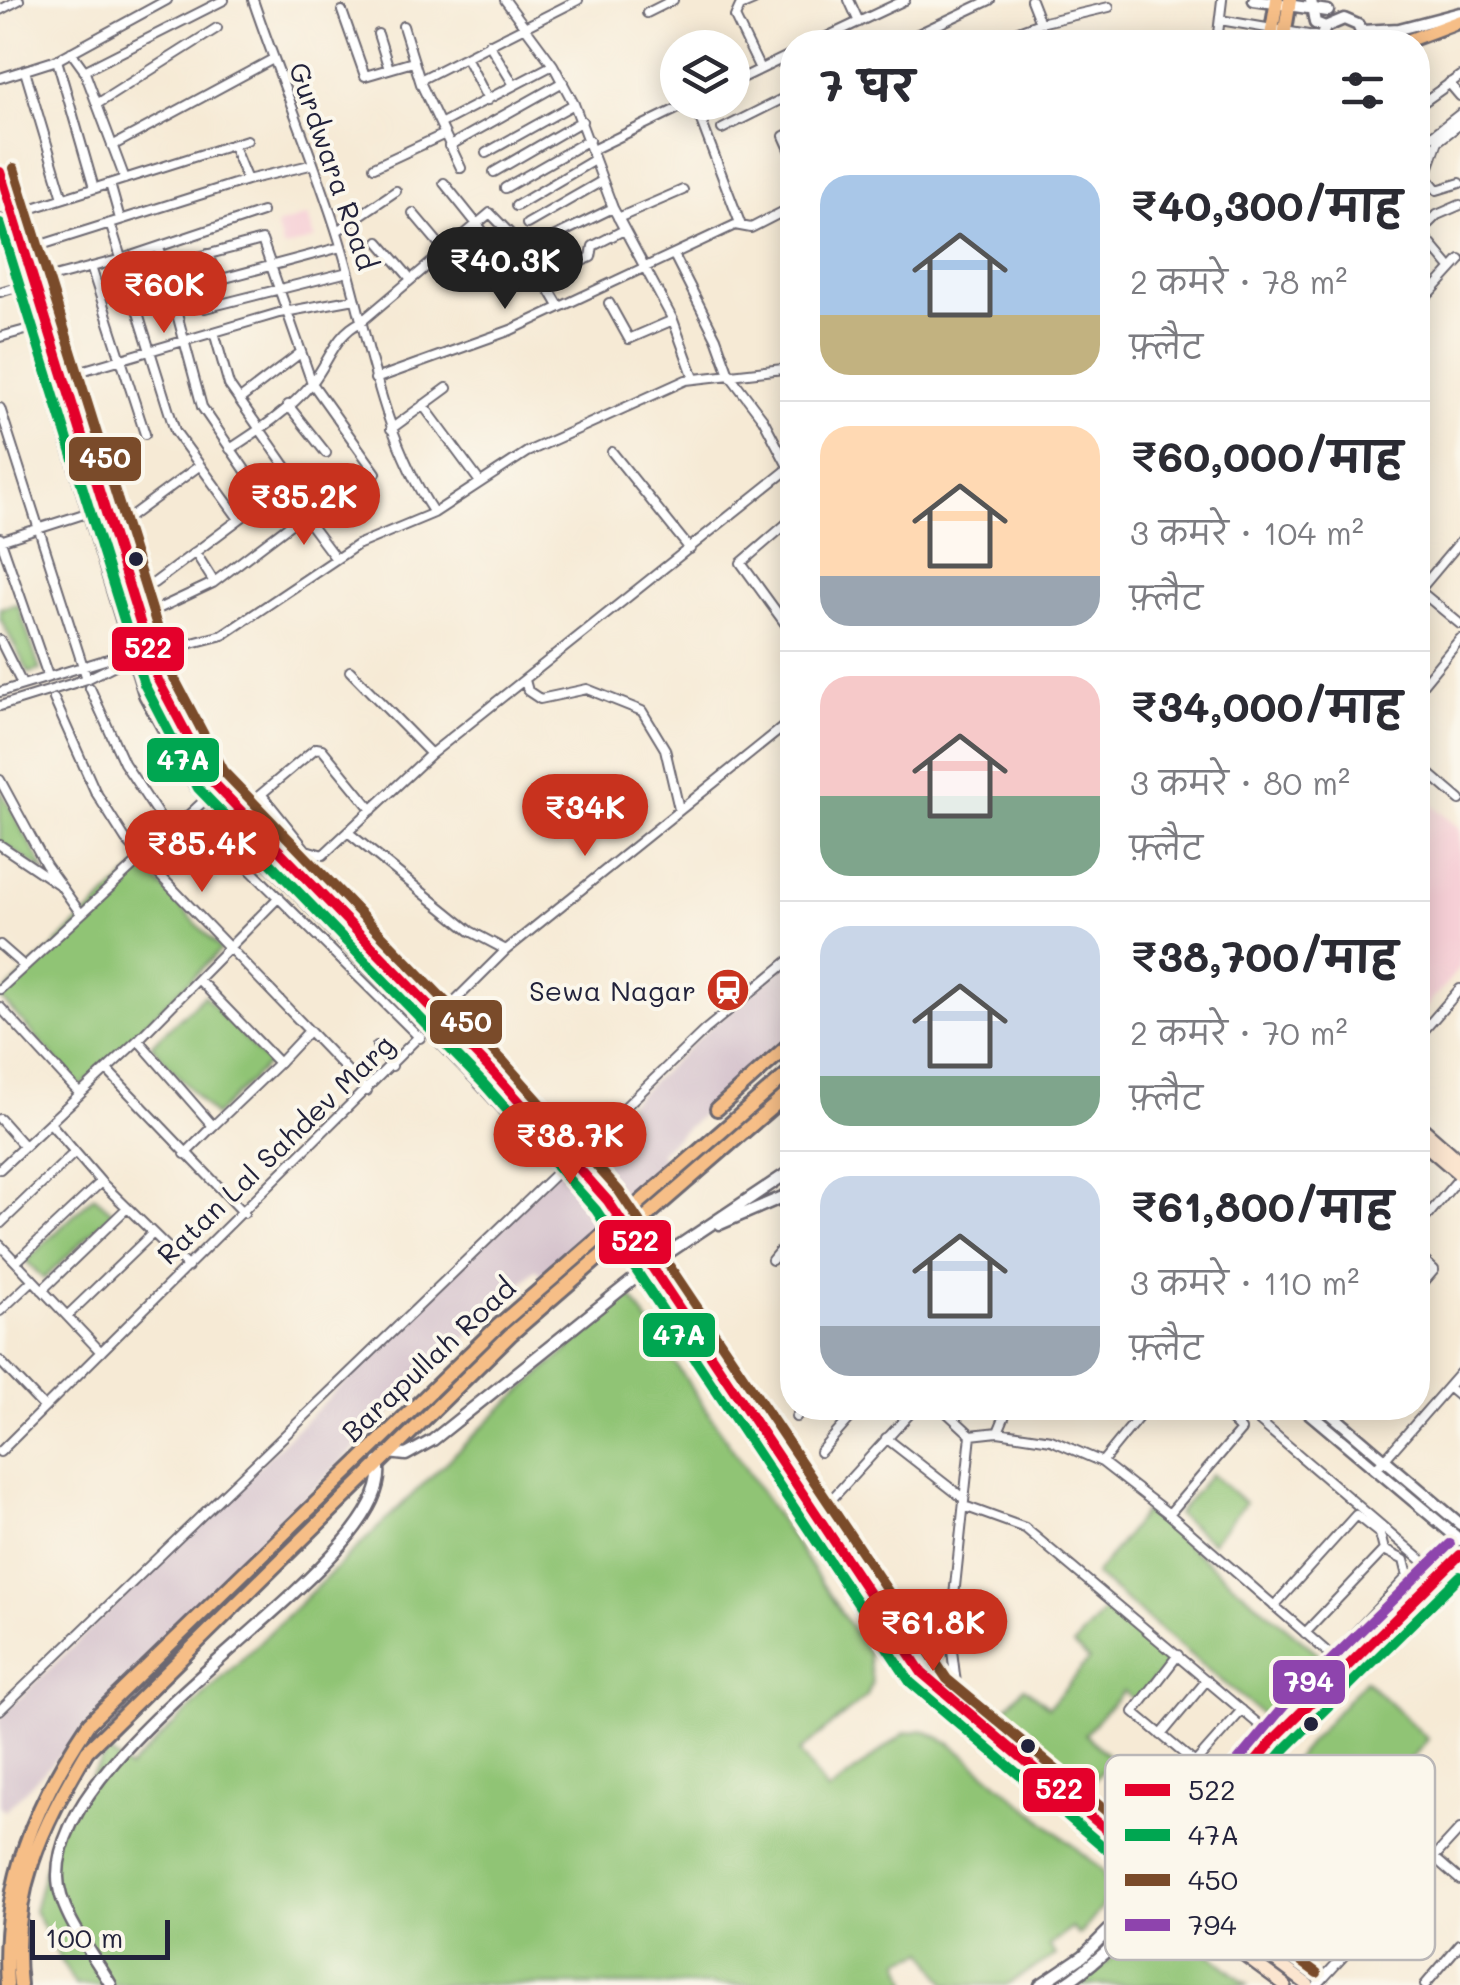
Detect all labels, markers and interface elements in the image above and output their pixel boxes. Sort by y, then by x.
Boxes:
map controls [660,30,750,120]
button: layers [660,30,750,120]
street label: Gurdwara Road [282,57,386,275]
text: 7 घर [820,57,914,112]
icon: filters [1335,63,1390,118]
text: ₹40,300/माह [1130,177,1402,232]
icon: home [900,215,1020,335]
pin: ₹40.3K [424,227,586,312]
text: ₹40.3K [449,238,561,280]
pin: ₹60K [105,251,223,336]
text: 2 कमरे · 78 m² [1130,260,1347,302]
text: ₹60K [123,262,205,304]
text: फ़्लैट [1130,325,1203,367]
text: ₹60,000/माह [1130,428,1403,483]
line badge: 450 [67,435,143,483]
text: 450 [79,439,131,475]
pin: ₹35.2K [223,463,385,548]
icon: home [900,466,1020,586]
text: ₹35.2K [250,474,358,516]
text: 3 कमरे · 104 m² [1130,511,1364,553]
unlabelled marker [126,549,146,569]
text: फ़्लैट [1130,576,1203,618]
line badge: 522 [110,625,186,673]
text: 522 [124,629,172,665]
text: ₹34,000/माह [1130,678,1402,733]
icon: home [900,716,1020,836]
line badge: 47A [145,736,221,784]
text: 47A [157,741,209,777]
text: 3 कमरे · 80 m² [1130,761,1350,803]
pin: ₹34K [526,774,644,859]
text: ₹34K [544,785,626,827]
pin: ₹85.4K [121,810,283,895]
text: ₹85.4K [147,821,257,863]
text: फ़्लैट [1130,826,1203,868]
text: ₹38,700/माह [1130,928,1398,983]
icon: home [900,966,1020,1086]
station icon: Sewa Nagar [705,967,751,1013]
place label: Sewa Nagar [529,972,696,1008]
line badge: 450 [428,998,504,1046]
text: 450 [440,1003,492,1039]
text: 2 कमरे · 70 m² [1130,1011,1348,1053]
street label: Ratan Lal Sahdev Marg [149,1026,401,1272]
text: फ़्लैट [1130,1076,1203,1118]
pin: ₹38.7K [489,1102,651,1187]
text: ₹38.7K [516,1113,624,1155]
text: ₹61,800/माह [1130,1178,1393,1233]
icon: home [900,1216,1020,1336]
line badge: 522 [597,1218,673,1266]
text: 522 [611,1222,659,1258]
text: 3 कमरे · 110 m² [1130,1261,1359,1303]
street label: Barapullah Road [333,1269,523,1449]
line badge: 47A [641,1311,717,1359]
text: 47A [653,1316,705,1352]
text: फ़्लैट [1130,1326,1203,1368]
pin: ₹61.8K [852,1589,1014,1674]
text: ₹61.8K [880,1600,986,1642]
line badge: 794 [1271,1658,1347,1706]
text: 794 [1284,1663,1334,1699]
unlabelled marker [1301,1714,1321,1734]
unlabelled marker [1018,1736,1038,1756]
legend [1105,1755,1435,1960]
line badge: 522 [1021,1766,1097,1814]
text: 522 [1035,1770,1083,1806]
text: 522 [1188,1771,1236,1807]
text: 47A [1188,1816,1239,1852]
text: 450 [1188,1861,1238,1897]
text: 794 [1188,1906,1237,1942]
scale bar [30,1915,170,1960]
text: 100 m [45,1919,123,1955]

